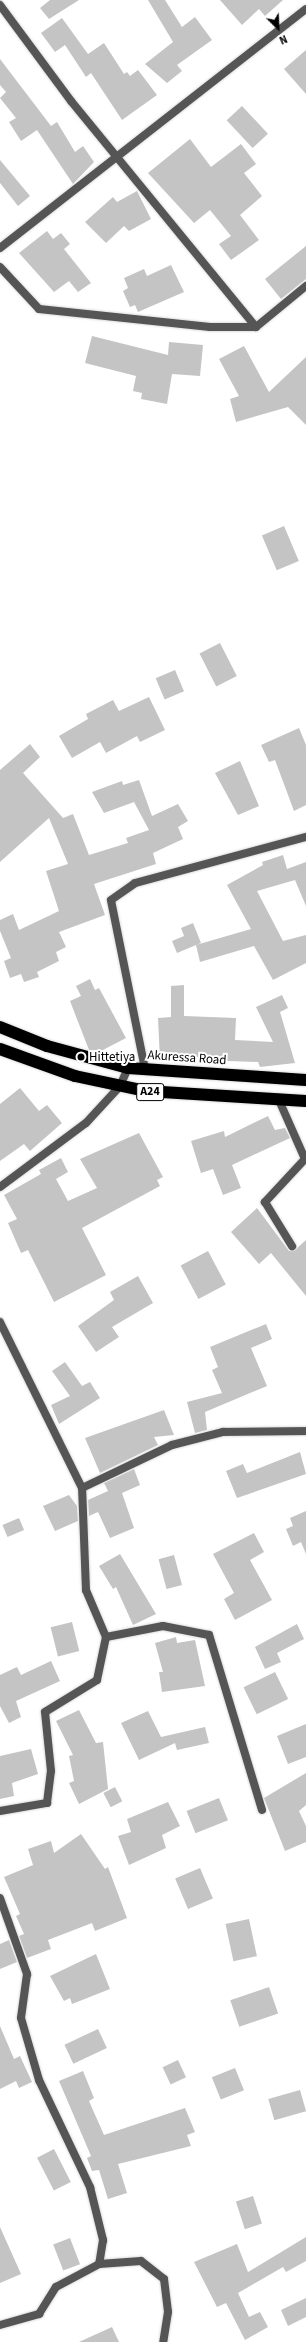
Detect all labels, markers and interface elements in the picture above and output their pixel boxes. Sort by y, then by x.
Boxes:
north arrow [258,8,298,48]
text: N [277,31,289,48]
street label: Akuressa Road [147,1047,227,1069]
place label: Hittetiya [89,1049,135,1065]
marker: Hittetiya [76,1052,86,1062]
road number: A24 [136,1082,164,1102]

